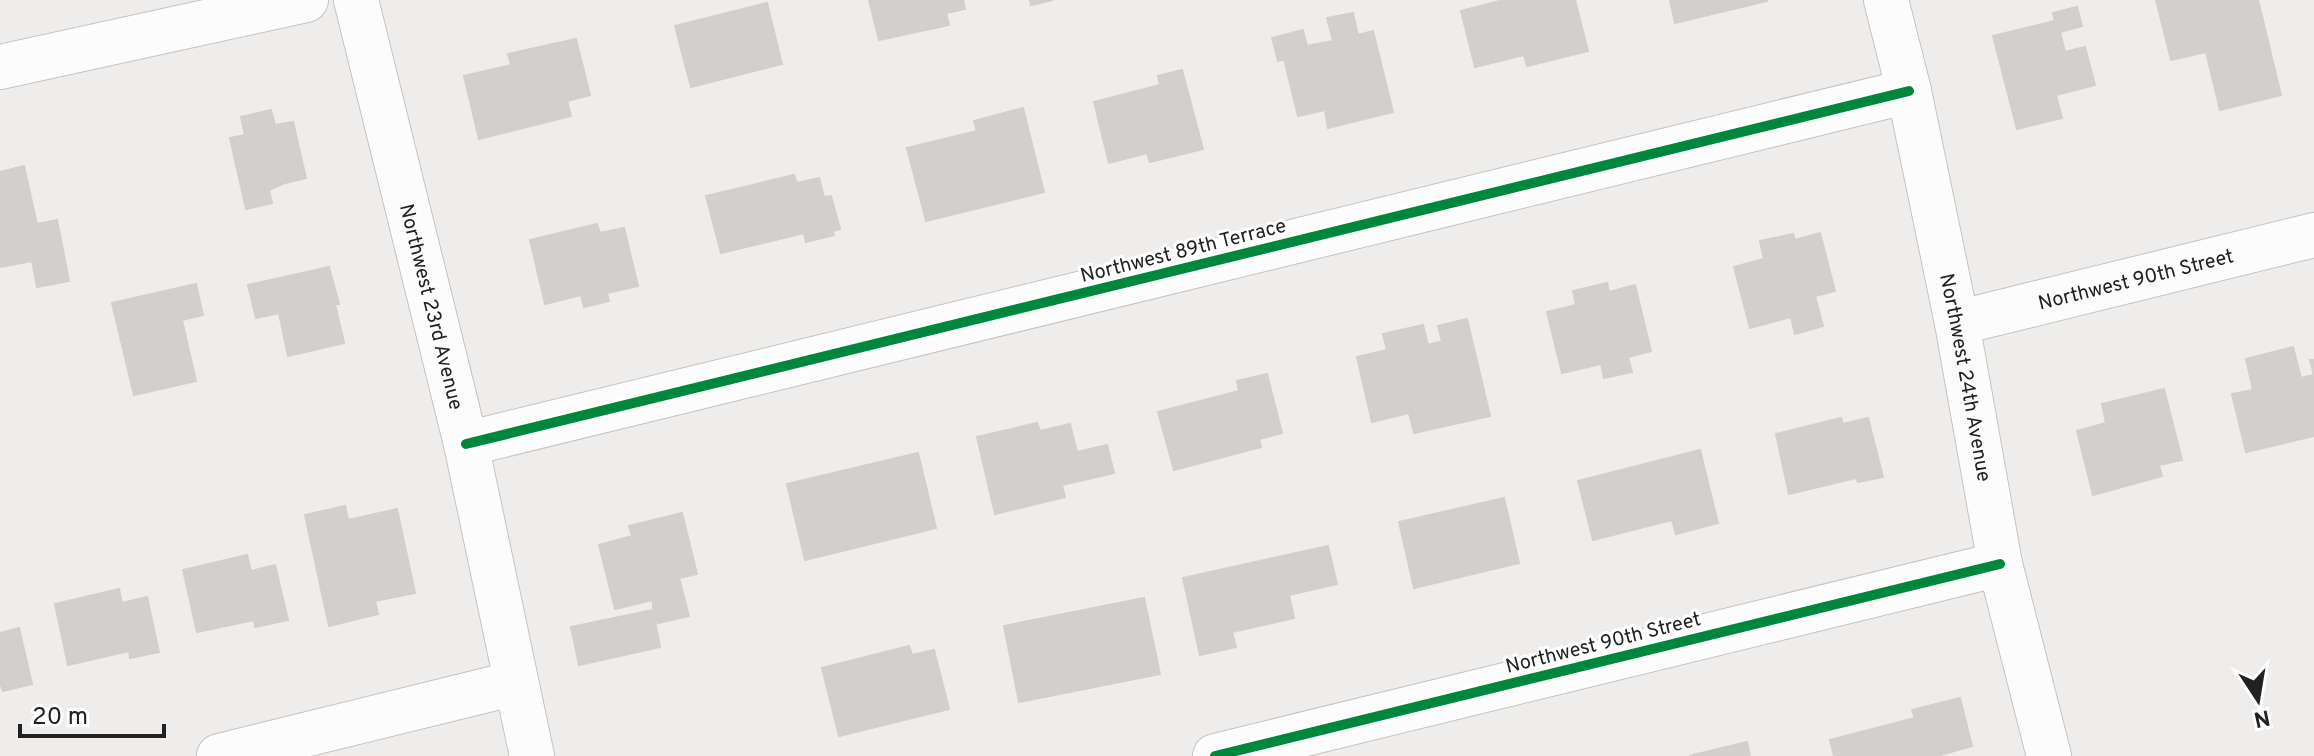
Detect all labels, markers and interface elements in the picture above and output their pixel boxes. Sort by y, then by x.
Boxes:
street label: Northwest 23rd Avenue [392,201,468,413]
street label: Northwest 89th Terrace [1078,214,1289,290]
street label: Northwest 90th Street [2036,244,2237,318]
street label: Northwest 24th Avenue [1932,271,1996,484]
street label: Northwest 90th Street [1503,607,1704,681]
north arrow [2218,660,2298,740]
scale bar [20,688,164,738]
text: N [2251,702,2272,732]
text: 20 m [32,703,88,733]

